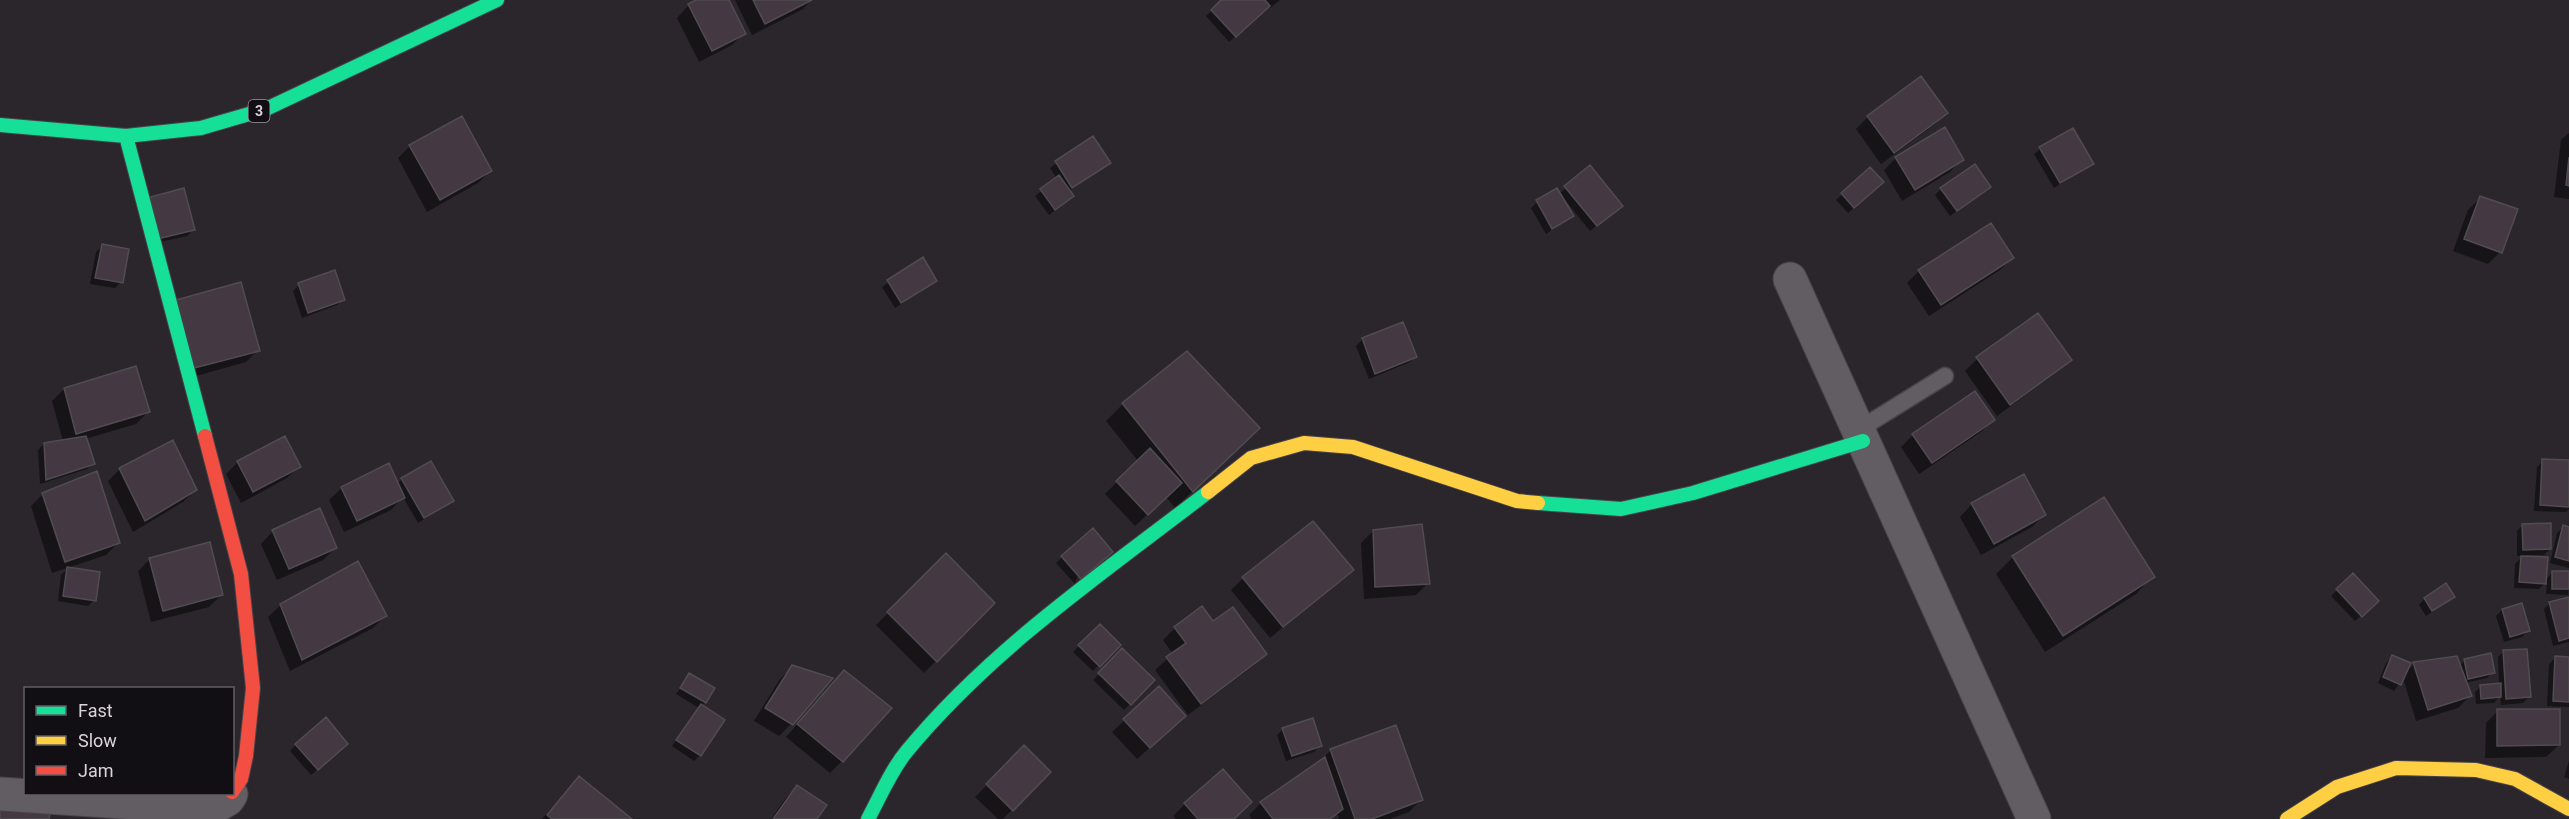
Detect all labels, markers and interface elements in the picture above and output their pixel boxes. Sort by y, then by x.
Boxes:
road number: 3 [248,100,270,122]
legend [24,687,234,795]
text: Fast [78,700,113,721]
text: Slow [78,730,117,751]
text: Jam [78,760,114,781]

